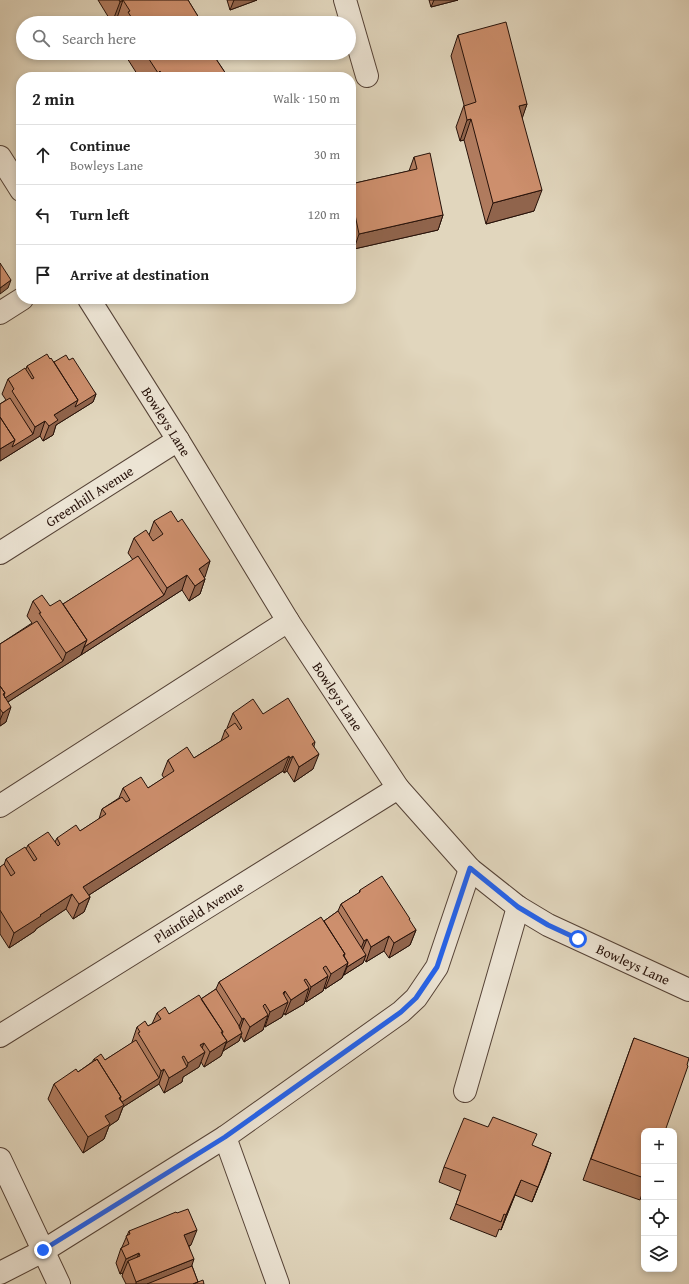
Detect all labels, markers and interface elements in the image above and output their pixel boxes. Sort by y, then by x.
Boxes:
search box [16,16,356,60]
icon: search [30,27,52,49]
text: Search here [62,28,136,49]
text: 2 min [32,86,74,111]
text: Walk · 150 m [273,89,340,108]
text: Continue [70,135,131,156]
icon: ahead [32,144,54,166]
text: 30 m [314,145,340,164]
text: Bowleys Lane [70,156,143,175]
icon: left [32,204,54,226]
text: Turn left [70,204,129,225]
text: 120 m [308,205,340,224]
icon: arrive [32,264,54,286]
text: Arrive at destination [70,264,209,285]
street label: Bowleys Lane [137,383,196,461]
street label: Greenhill Avenue [42,461,138,532]
street label: Bowleys Lane [308,658,368,735]
street label: Plainfield Avenue [150,876,248,948]
route start [569,930,587,948]
street label: Bowleys Lane [593,939,674,990]
map controls [641,1128,677,1272]
button: + [641,1128,677,1164]
button: − [641,1164,677,1200]
button: locate [641,1200,677,1236]
button: layers [641,1236,677,1272]
route end [34,1241,52,1259]

